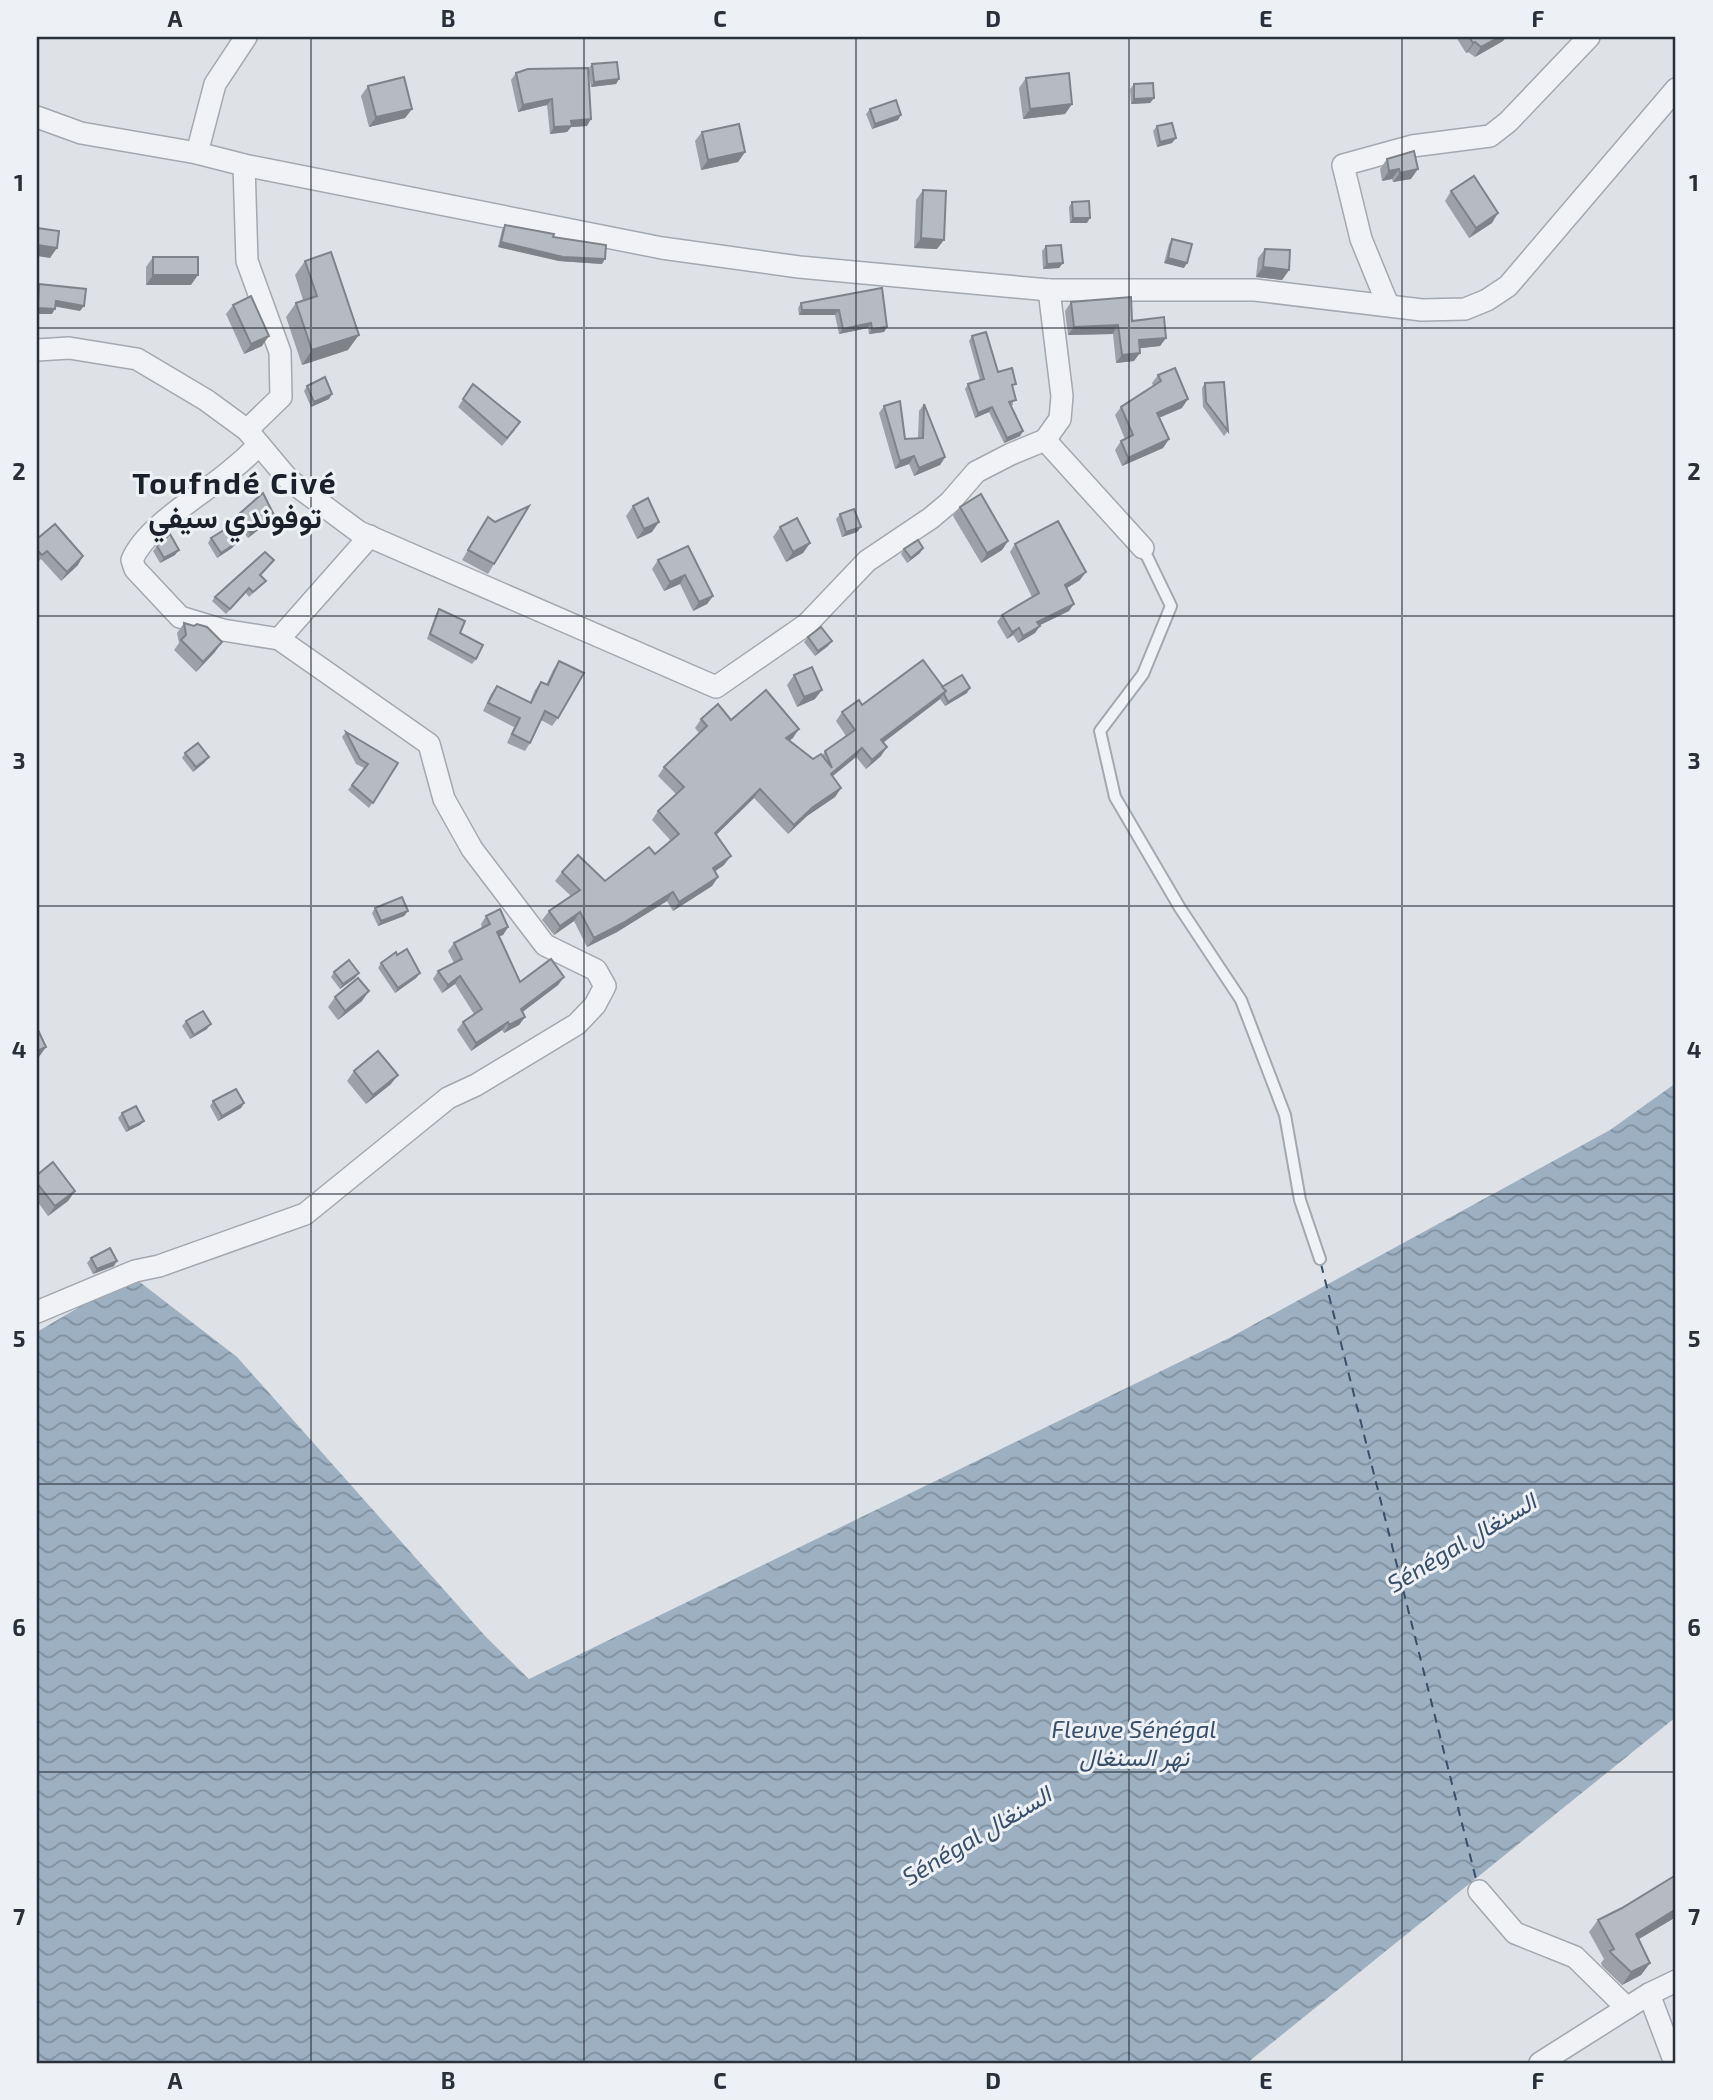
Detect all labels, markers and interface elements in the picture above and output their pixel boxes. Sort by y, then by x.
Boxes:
text: A [167,4,183,32]
text: B [441,4,455,32]
text: C [713,4,727,32]
text: D [985,4,1001,32]
text: E [1259,4,1273,32]
text: F [1532,4,1545,32]
text: 1 [14,168,24,196]
text: 1 [1689,168,1699,196]
text: 2 [12,457,26,485]
text: 2 [1687,457,1701,485]
district label: Toufndé Civé توفوندي سيفي [132,464,338,543]
text: 3 [12,746,26,774]
text: 3 [1687,746,1701,774]
text: 4 [12,1035,26,1063]
text: 4 [1687,1035,1701,1063]
text: 5 [13,1324,25,1352]
text: 5 [1688,1324,1700,1352]
water label: Sénégal السنغال [1381,1485,1543,1599]
text: 6 [12,1613,26,1641]
text: 6 [1687,1613,1701,1641]
water label: Fleuve Sénégal نهر السنغال [1051,1714,1217,1773]
water label: Sénégal السنغال [896,1778,1058,1892]
text: 7 [13,1902,25,1930]
text: 7 [1688,1902,1700,1930]
text: A [167,2066,183,2094]
text: B [441,2066,455,2094]
text: C [713,2066,727,2094]
text: D [985,2066,1001,2094]
text: E [1259,2066,1273,2094]
text: F [1532,2066,1545,2094]

